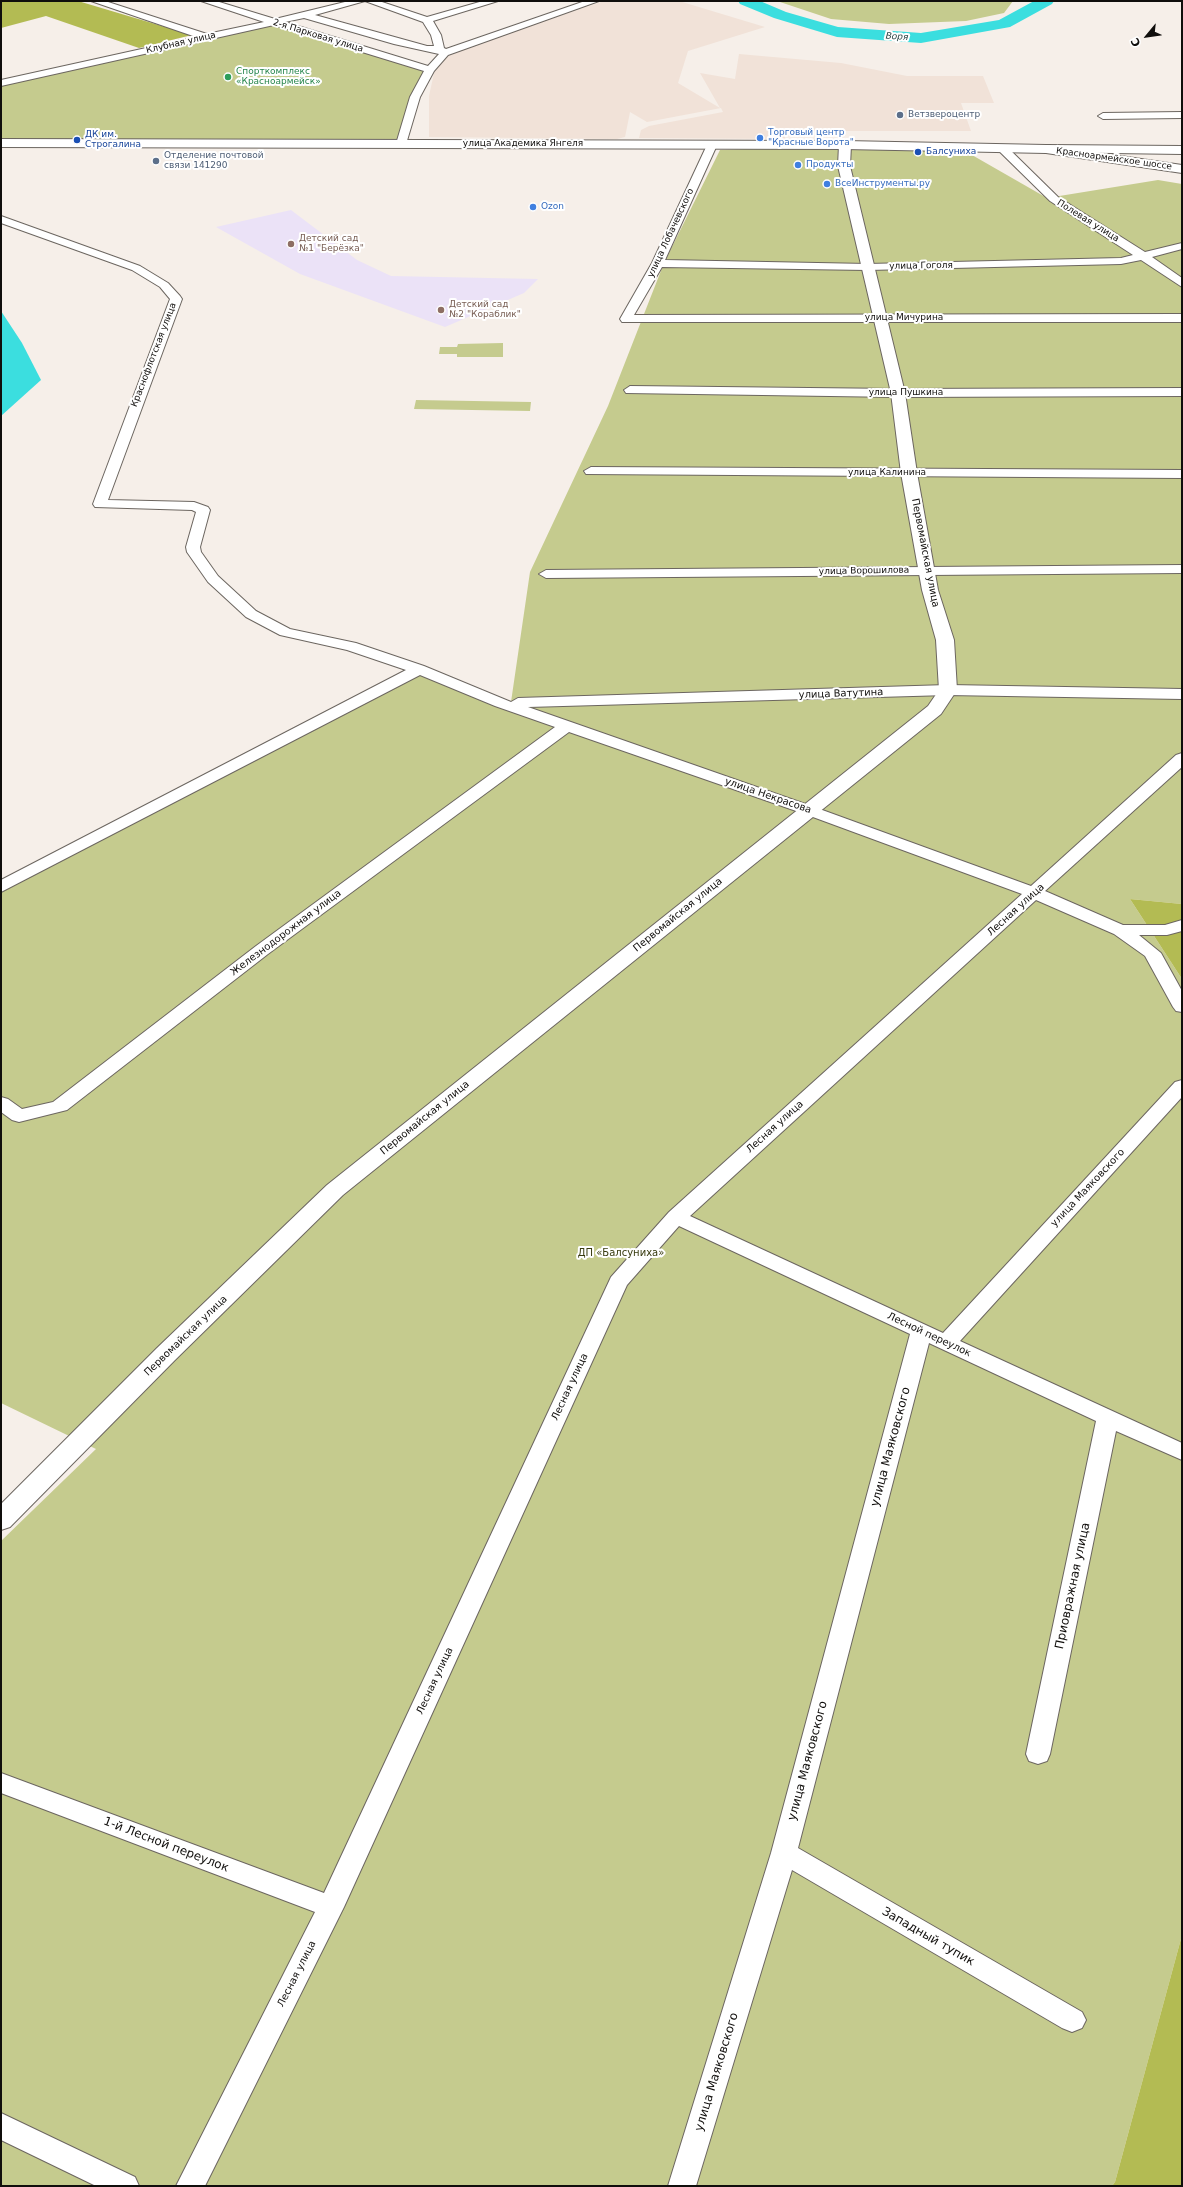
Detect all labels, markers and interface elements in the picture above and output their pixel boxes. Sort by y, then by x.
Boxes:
north arrow [1127,16,1167,56]
street label: 2-я Парковая улица [272,17,364,55]
street label: Клубная улица [145,30,217,56]
water label: Воря [885,31,909,43]
text: С [1128,35,1144,49]
place label: Спорткомплекс «Красноармейск» [236,67,321,88]
marker: Спорткомплекс «Красноармейск» [223,72,233,82]
marker: Ветзвероцентр [895,110,905,120]
place label: Ветзвероцентр [908,110,980,120]
place label: Торговый центр "Красные Ворота" [768,128,854,149]
place label: ДК им. Строгалина [85,130,141,151]
marker: Торговый центр "Красные Ворота" [755,133,765,143]
marker: ДК им. Строгалина [72,135,82,145]
street label: улица Академика Янгеля [463,139,583,149]
street label: Красноармейское шоссе [1055,146,1173,172]
marker: Балсуниха [913,147,923,157]
place label: Балсуниха [926,147,976,157]
place label: Отделение почтовой связи 141290 [164,151,264,172]
marker: Отделение почтовой связи 141290 [151,156,161,166]
marker: Продукты [793,160,803,170]
place label: Продукты [806,160,853,170]
marker: ВсеИнструменты.ру [822,179,832,189]
place label: ВсеИнструменты.ру [835,179,930,189]
street label: улица Лобачевского [646,187,696,279]
street label: Полевая улица [1055,198,1121,244]
marker: Ozon [528,202,538,212]
place label: Ozon [541,202,564,212]
place label: Детский сад №1 "Берёзка" [299,234,364,255]
marker: Детский сад №1 "Берёзка" [286,239,296,249]
street label: улица Гоголя [889,260,953,272]
place label: Детский сад №2 "Кораблик" [449,300,521,321]
street label: Краснофлотская улица [129,301,179,409]
marker: Детский сад №2 "Кораблик" [436,305,446,315]
street label: улица Мичурина [865,313,943,323]
street label: улица Пушкина [869,388,943,398]
street label: улица Калинина [848,468,926,478]
street label: Первомайская улица [909,497,941,609]
street label: улица Ворошилова [819,565,909,577]
street label: улица Ватутина [798,687,884,701]
street label: улица Некрасова [723,776,813,816]
street label: Первомайская улица [631,875,725,955]
street label: Лесная улица [985,881,1047,939]
street label: Железнодорожная улица [228,887,344,979]
street label: Первомайская улица [378,1078,472,1158]
street label: Лесная улица [744,1098,806,1156]
street label: улица Маяковского [1049,1146,1127,1230]
park label: ДП «Балсуниха» [578,1247,664,1259]
street label: Первомайская улица [142,1293,230,1379]
street label: Лесной переулок [885,1310,973,1360]
street label: Лесная улица [549,1351,591,1423]
street label: улица Маяковского [868,1386,914,1508]
street label: Приовражная улица [1053,1521,1093,1651]
street label: Лесная улица [414,1645,456,1717]
street label: улица Маяковского [785,1700,831,1822]
street label: 1-й Лесной переулок [101,1814,231,1876]
street label: Западный тупик [879,1905,977,1969]
street label: Лесная улица [275,1939,319,2009]
street label: улица Маяковского [692,2011,742,2133]

